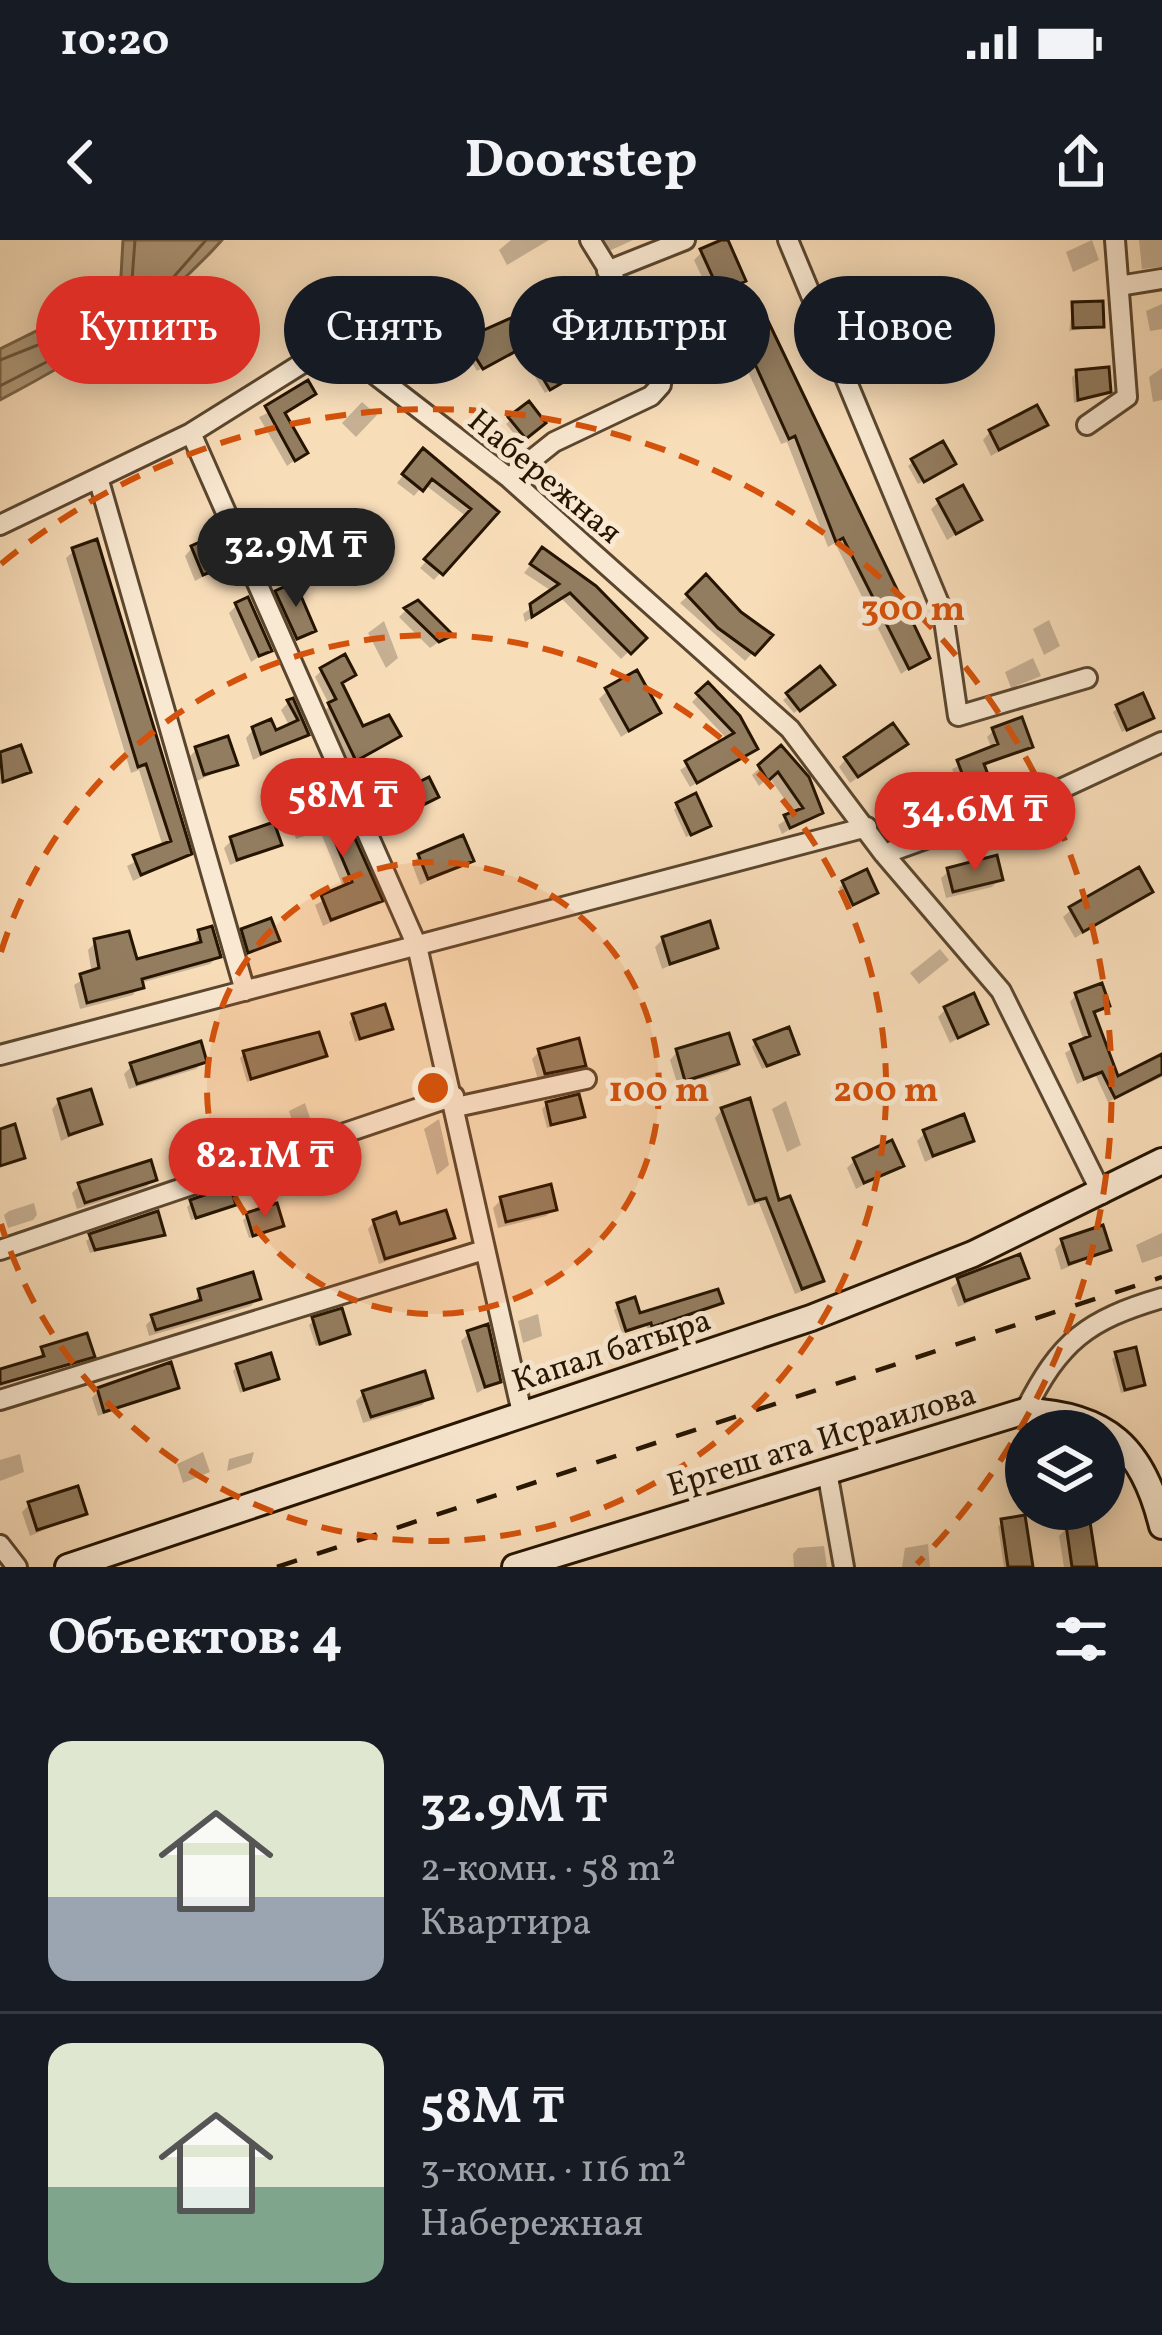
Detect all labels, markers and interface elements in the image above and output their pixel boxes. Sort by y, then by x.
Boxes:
text: 10:20 [60,11,170,74]
text: Doorstep [465,125,697,200]
icon: back [48,129,114,195]
icon: share [1048,129,1114,195]
chip: Купить [36,276,260,384]
chip: Снять [284,276,485,384]
chip: Фильтры [509,276,770,384]
chip: Новое [794,276,995,384]
street label: Набережная [456,400,631,556]
pin: 32.9M ₸ [185,508,407,610]
text: 32.9M ₸ [224,520,368,574]
text: 300 m [861,586,965,636]
pin: 58M ₸ [259,758,427,860]
text: 58M ₸ [287,770,399,824]
pin: 34.6M ₸ [864,772,1086,874]
text: 34.6M ₸ [901,784,1049,838]
centre of rings [412,1067,454,1109]
text: 100 m [608,1067,710,1117]
text: 200 m [833,1067,939,1117]
pin: 82.1M ₸ [154,1118,376,1220]
text: 82.1M ₸ [196,1130,334,1184]
street label: Капал батыра [507,1299,718,1407]
street label: Ергеш ата Исраилова [662,1373,982,1511]
map controls [1005,1410,1125,1530]
button: layers [1005,1410,1125,1530]
text: Объектов: 4 [48,1604,343,1675]
icon: filters [1048,1606,1114,1672]
text: 32.9M ₸ [420,1772,608,1843]
icon: home [144,1789,288,1933]
text: 2-комн. · 58 m² [420,1843,676,1897]
text: Квартира [420,1897,592,1951]
text: 58M ₸ [420,2073,565,2144]
icon: home [144,2091,288,2235]
text: 3-комн. · 116 m² [420,2144,686,2198]
text: Набережная [420,2198,643,2252]

